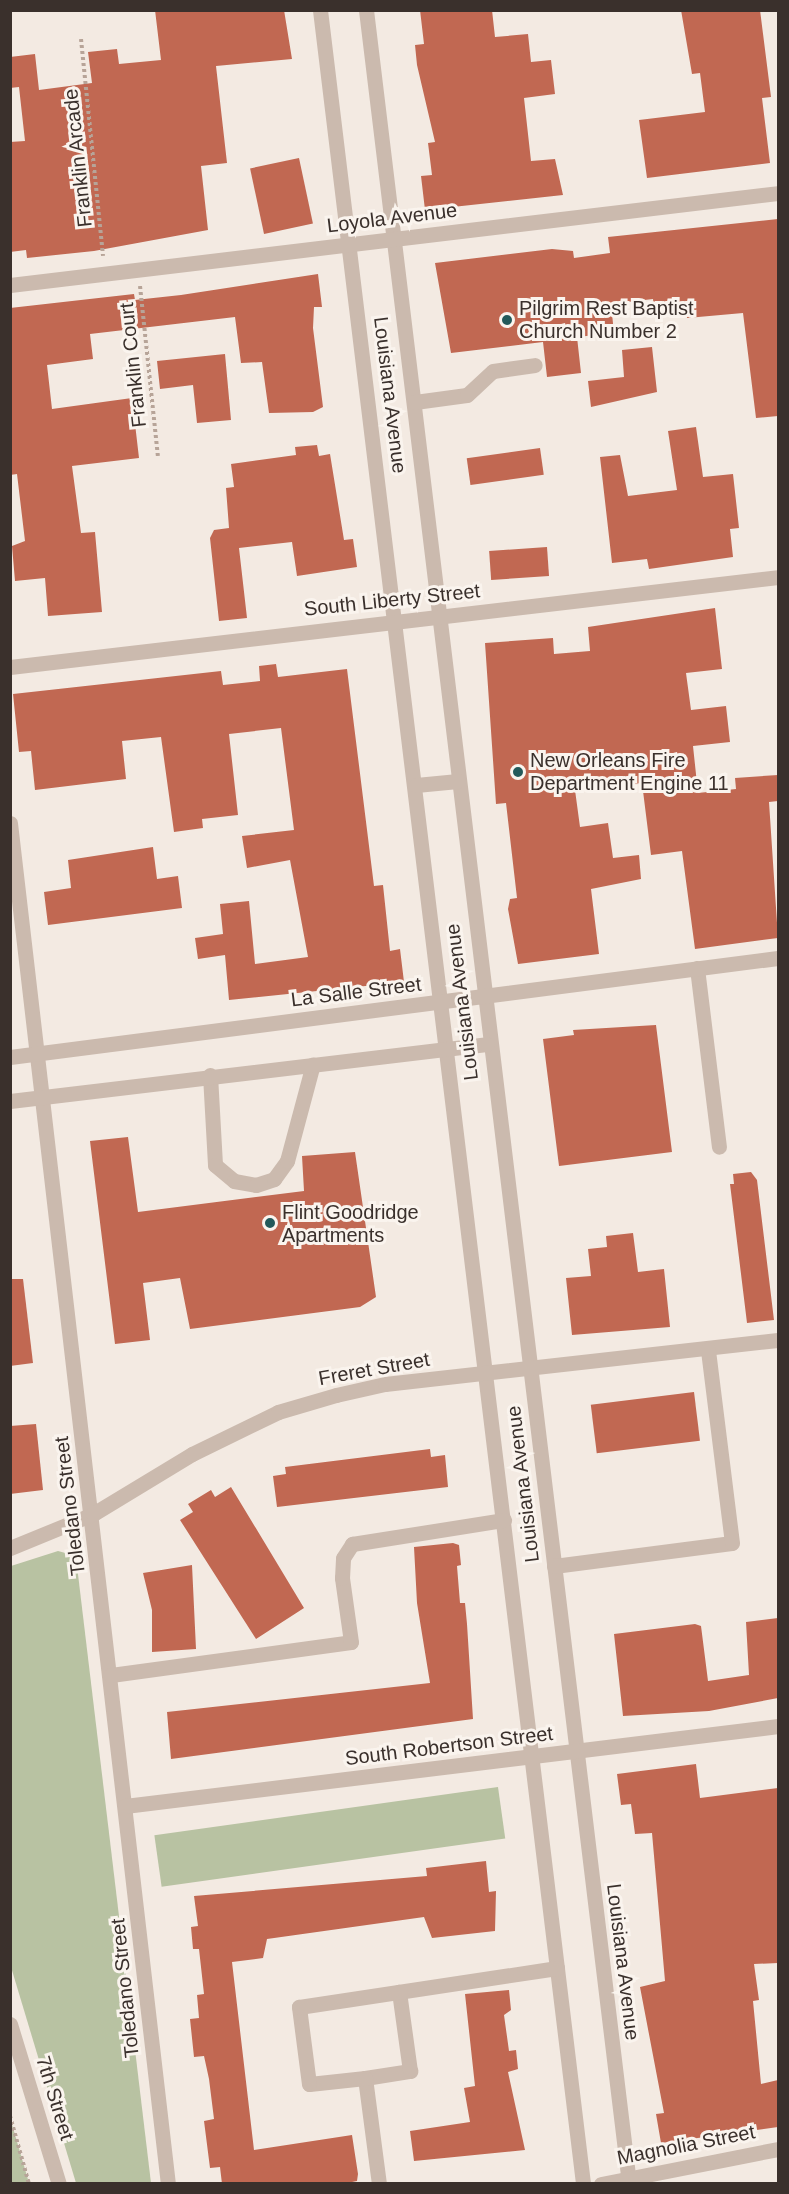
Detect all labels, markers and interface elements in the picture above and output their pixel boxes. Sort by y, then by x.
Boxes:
street label: Franklin Arcade [59,87,97,229]
street label: Loyola Avenue [325,198,459,238]
place label: Pilgrim Rest Baptist Church Number 2 [519,296,693,343]
street label: Franklin Court [115,301,151,429]
marker: Pilgrim Rest Baptist Church Number 2 [500,313,514,327]
street label: Louisiana Avenue [368,315,412,475]
street label: South Liberty Street [303,579,481,621]
place label: New Orleans Fire Department Engine 11 [530,748,729,795]
marker: New Orleans Fire Department Engine 11 [511,765,525,779]
street label: Louisiana Avenue [440,922,484,1082]
street label: La Salle Street [289,972,423,1012]
place label: Flint Goodridge Apartments [282,1200,419,1247]
marker: Flint Goodridge Apartments [263,1216,277,1230]
street label: Freret Street [317,1347,431,1391]
street label: Louisiana Avenue [501,1404,545,1564]
street label: Toledano Street [50,1435,90,1577]
street label: South Robertson Street [344,1721,554,1771]
street label: Louisiana Avenue [601,1882,645,2042]
street label: Toledano Street [106,1917,144,2059]
street label: 7th Street [31,2053,79,2143]
street label: Magnolia Street [615,2120,757,2170]

